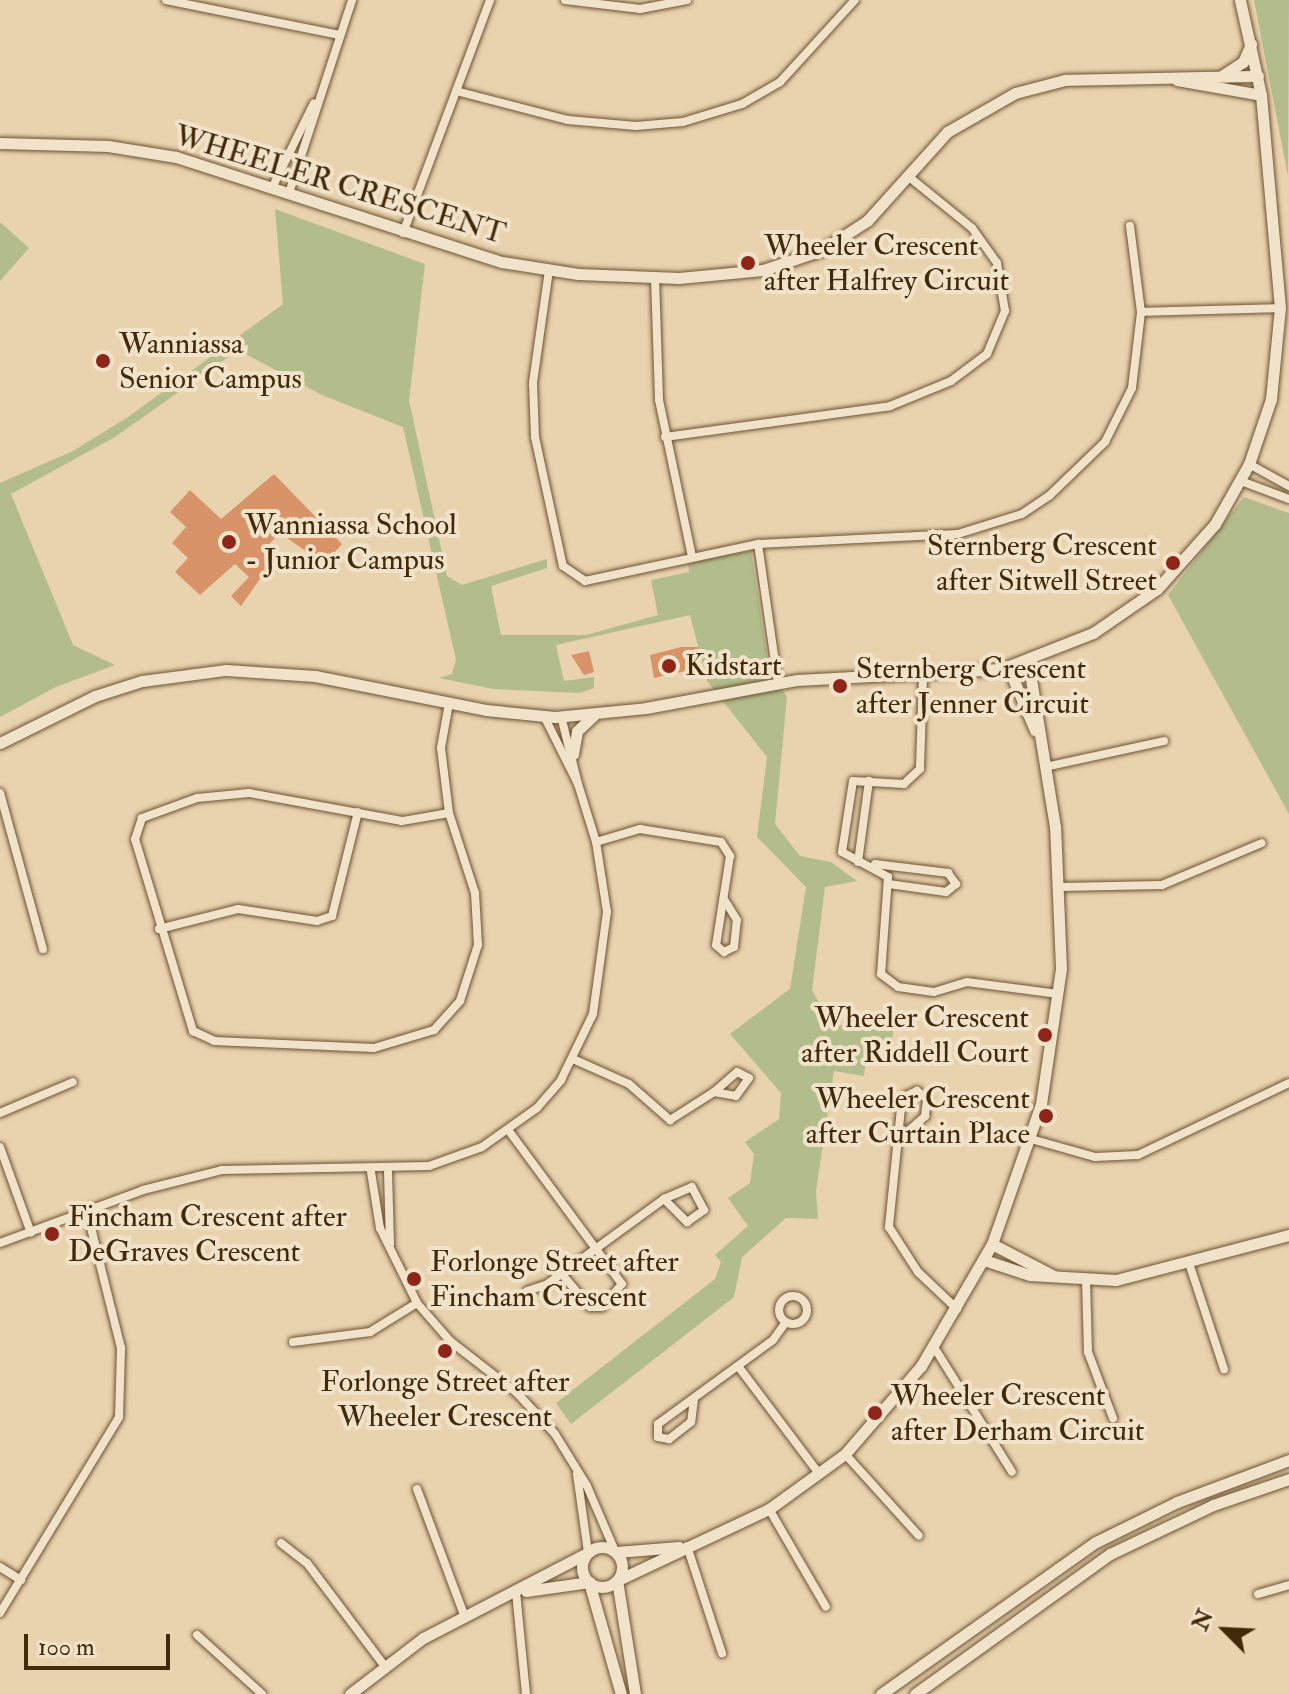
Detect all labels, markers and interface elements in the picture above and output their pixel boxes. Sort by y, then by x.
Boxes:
street label: WHEELER CRESCENT [170,117,510,253]
place label: Wheeler Crescent after Halfrey Circuit [764,228,1009,298]
marker: Wheeler Crescent after Halfrey Circuit [739,254,757,272]
place label: Wanniassa Senior Campus [119,326,302,396]
marker: Wanniassa Senior Campus [94,352,112,370]
place label: Wanniassa School - Junior Campus [245,507,457,578]
place label: Sternberg Crescent after Sitwell Street [927,528,1157,598]
marker: Wanniassa School - Junior Campus [220,533,238,551]
marker: Sternberg Crescent after Sitwell Street [1164,554,1182,572]
place label: Kidstart [685,648,782,684]
place label: Sternberg Crescent after Jenner Circuit [856,651,1089,722]
marker: Kidstart [660,657,678,675]
marker: Sternberg Crescent after Jenner Circuit [831,677,849,695]
place label: Wheeler Crescent after Riddell Court [801,1000,1029,1070]
marker: Wheeler Crescent after Riddell Court [1036,1026,1054,1044]
place label: Wheeler Crescent after Curtain Place [806,1081,1030,1152]
marker: Wheeler Crescent after Curtain Place [1037,1107,1055,1125]
place label: Fincham Crescent after DeGraves Crescent [68,1199,347,1270]
marker: Fincham Crescent after DeGraves Crescent [43,1225,61,1243]
place label: Forlonge Street after Fincham Crescent [430,1244,679,1314]
marker: Forlonge Street after Fincham Crescent [405,1270,423,1288]
marker: Forlonge Street after Wheeler Crescent [436,1342,454,1360]
place label: Forlonge Street after Wheeler Crescent [321,1364,569,1434]
place label: Wheeler Crescent after Derham Circuit [891,1378,1144,1448]
marker: Wheeler Crescent after Derham Circuit [866,1404,884,1422]
north arrow [1185,1590,1265,1670]
text: N [1186,1606,1220,1635]
scale bar [28,1618,174,1668]
text: 100 m [38,1632,95,1663]

